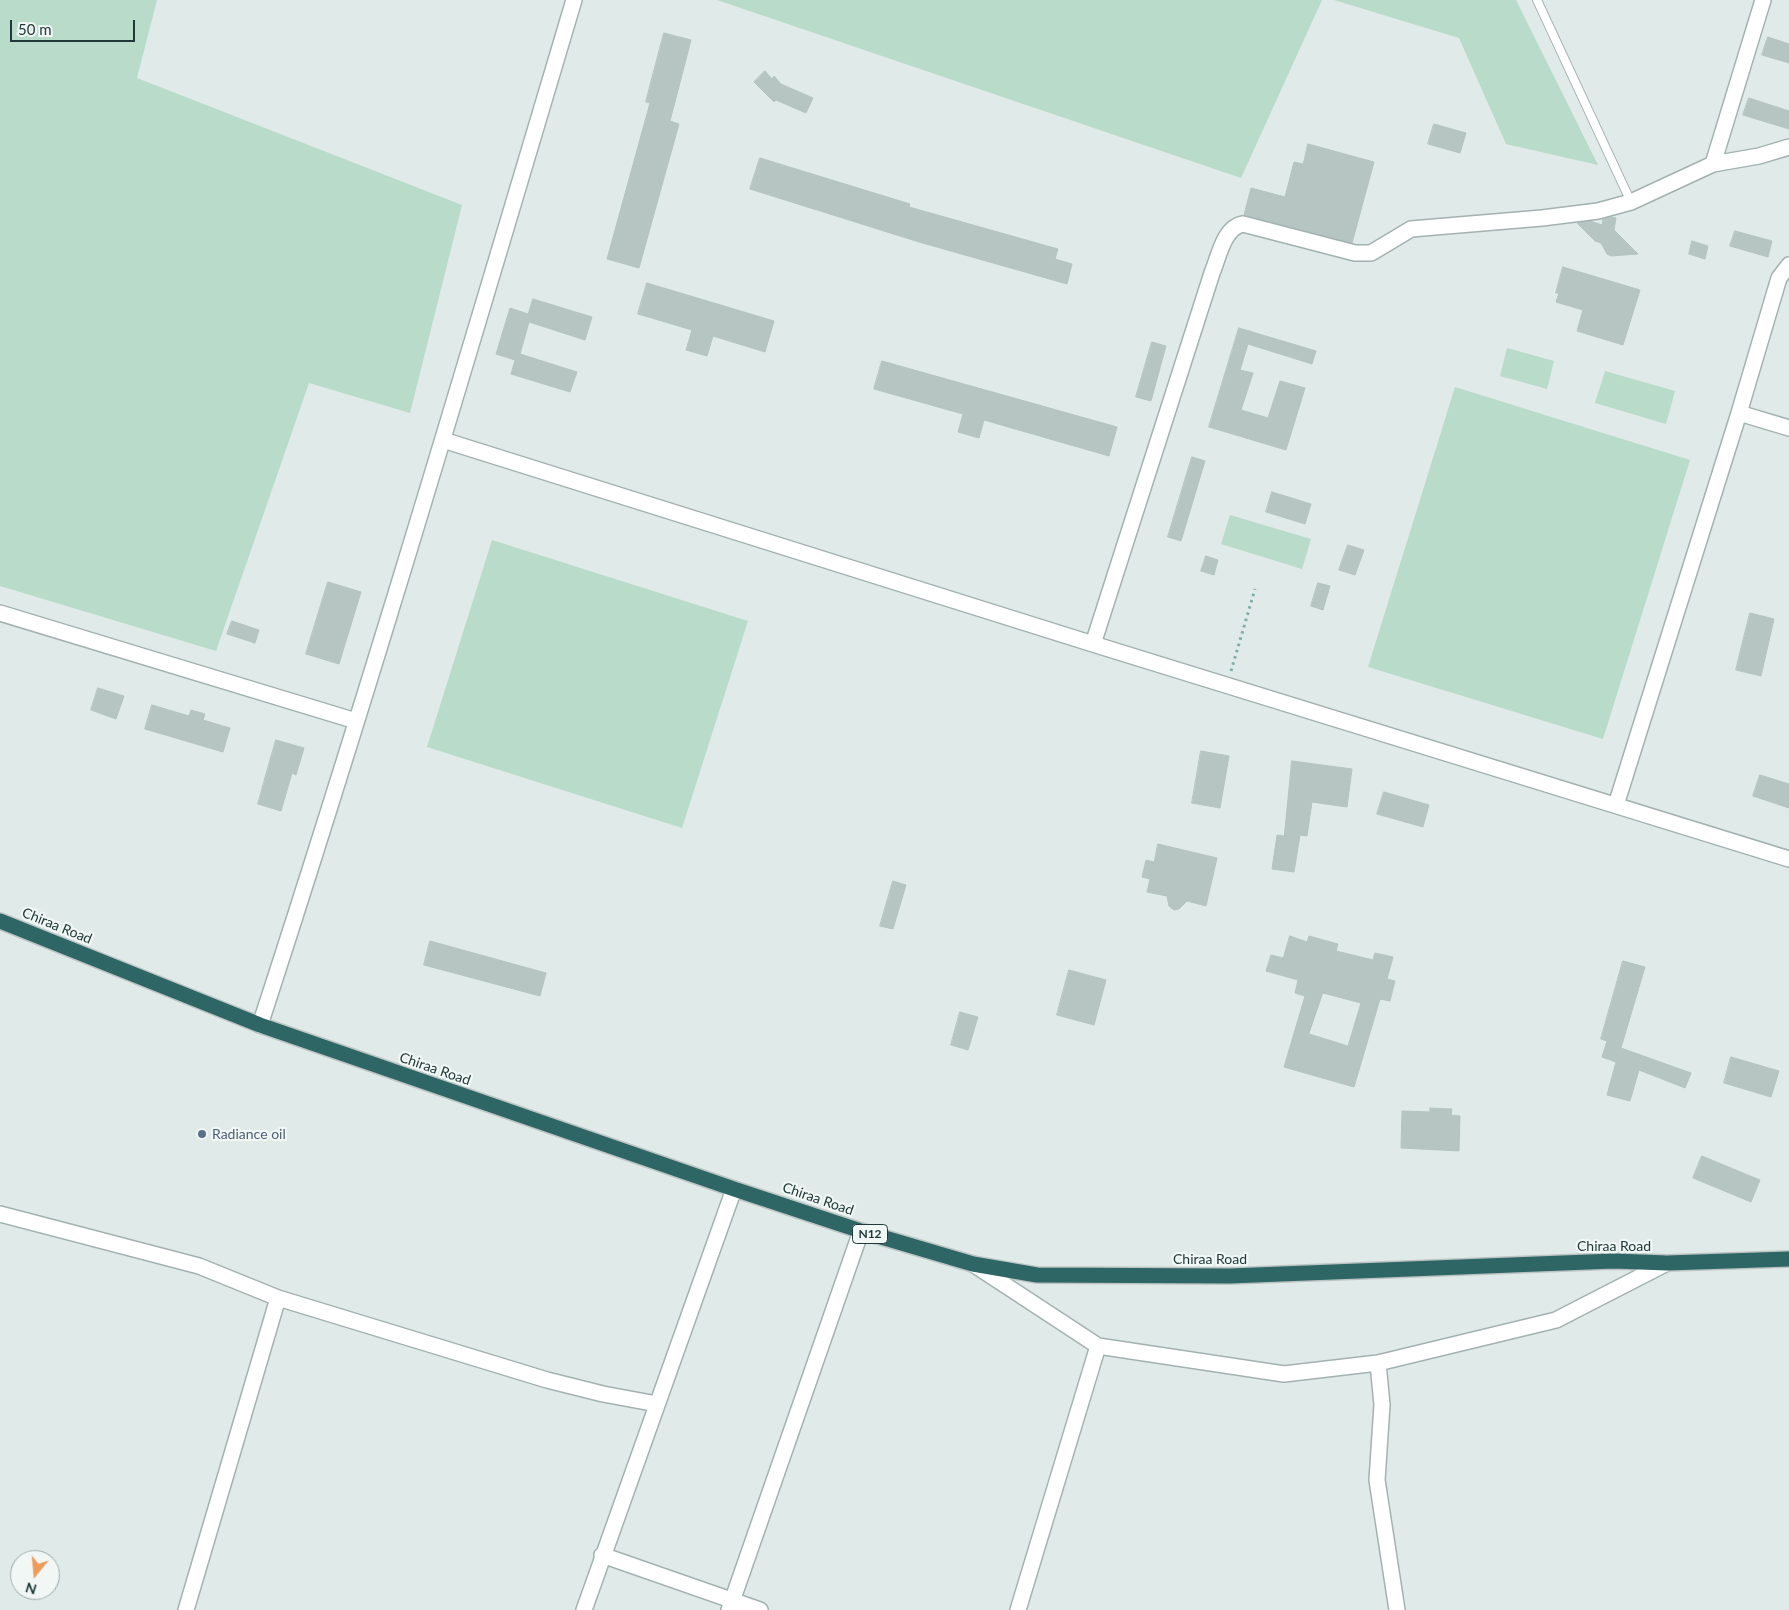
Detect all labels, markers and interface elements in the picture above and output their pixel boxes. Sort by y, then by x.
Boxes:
scale bar [12,10,138,42]
text: 50 m [18,20,52,38]
street label: Chiraa Road [20,904,94,948]
street label: Chiraa Road [397,1049,473,1089]
place label: Radiance oil [212,1126,286,1142]
marker: Radiance oil [196,1128,208,1140]
street label: Chiraa Road [780,1179,856,1219]
road number: N12 [852,1224,888,1244]
street label: Chiraa Road [1577,1238,1651,1254]
street label: Chiraa Road [1173,1251,1247,1267]
north arrow [10,1550,60,1600]
text: N [23,1579,38,1599]

